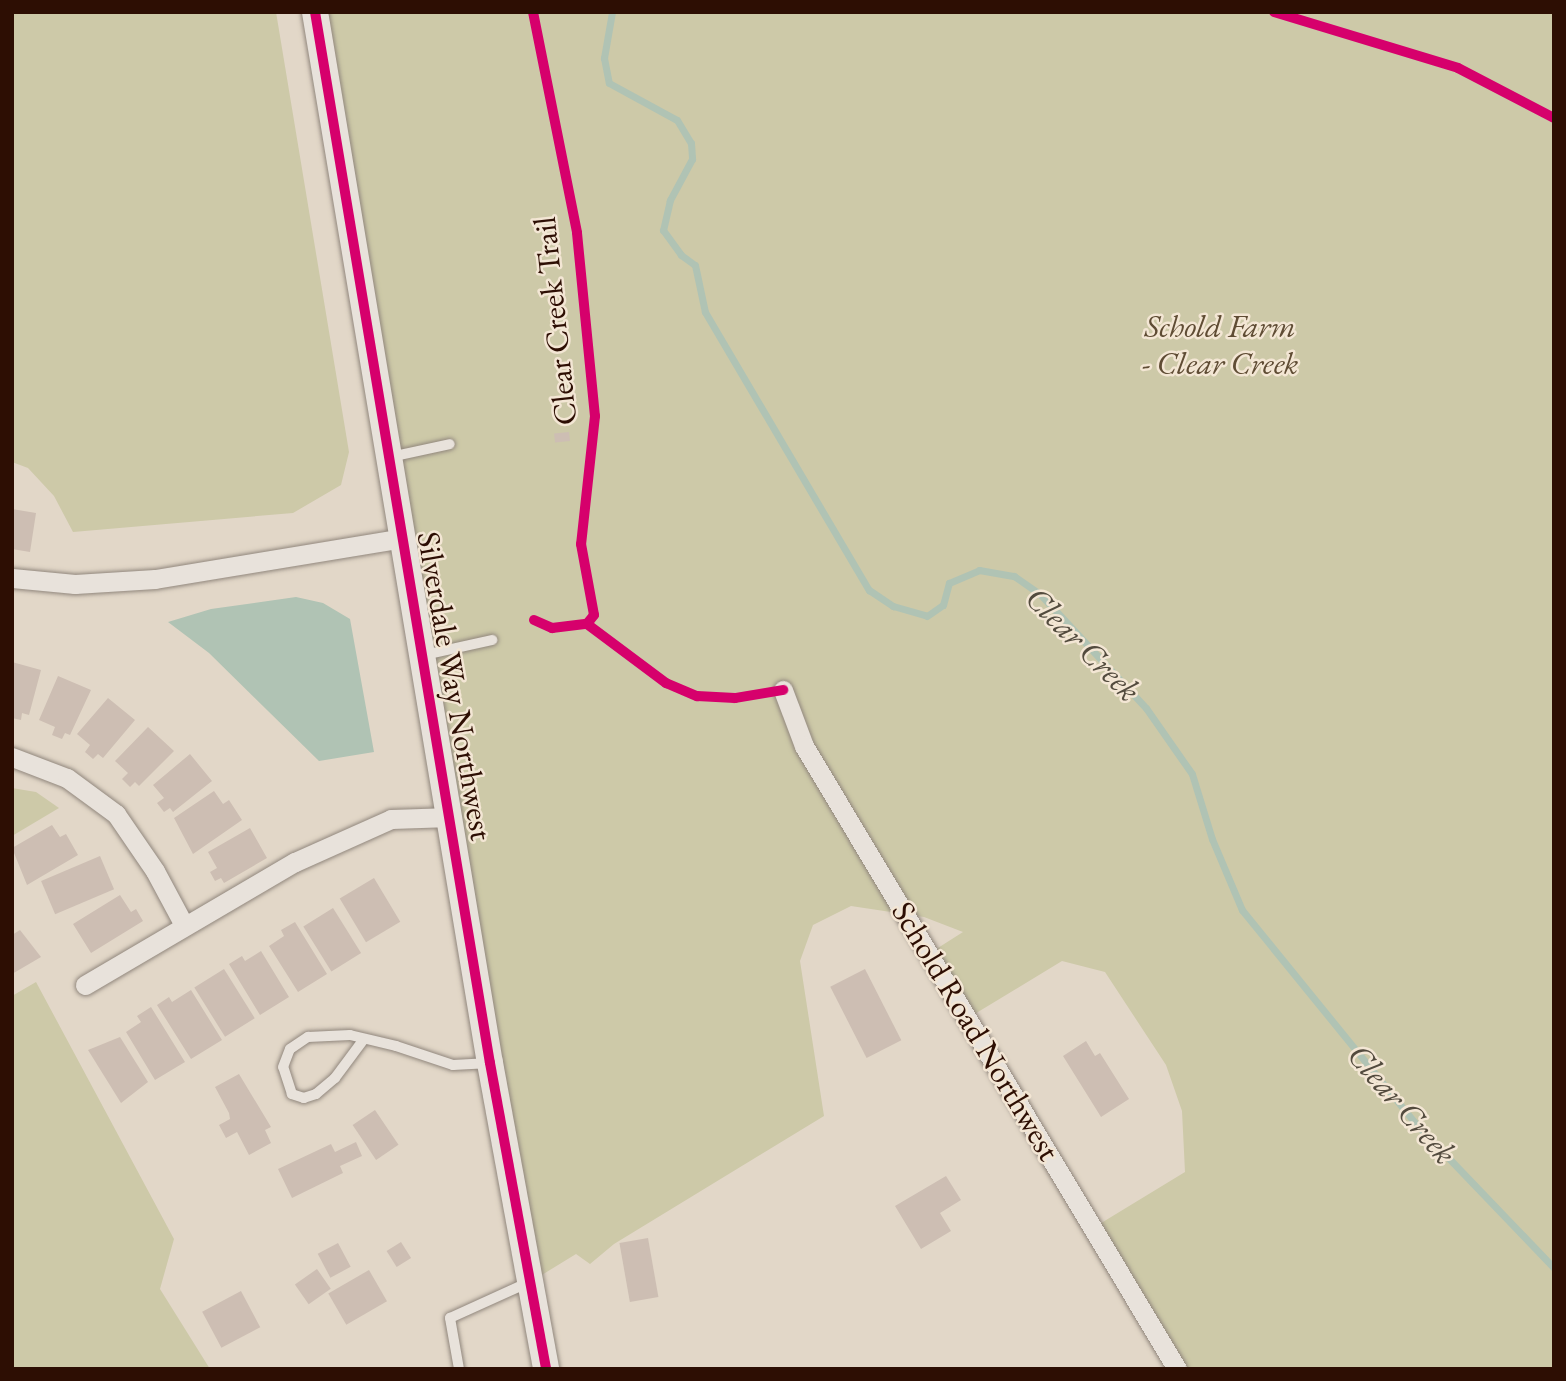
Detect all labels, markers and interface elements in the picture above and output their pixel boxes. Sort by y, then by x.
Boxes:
street label: Clear Creek Trail [525,215,585,427]
park label: Schold Farm - Clear Creek [1142,308,1298,383]
street label: Silverdale Way Northwest [409,529,501,843]
water label: Clear Creek [1017,578,1149,710]
street label: Schold Road Northwest [884,895,1068,1167]
water label: Clear Creek [1339,1036,1465,1172]

